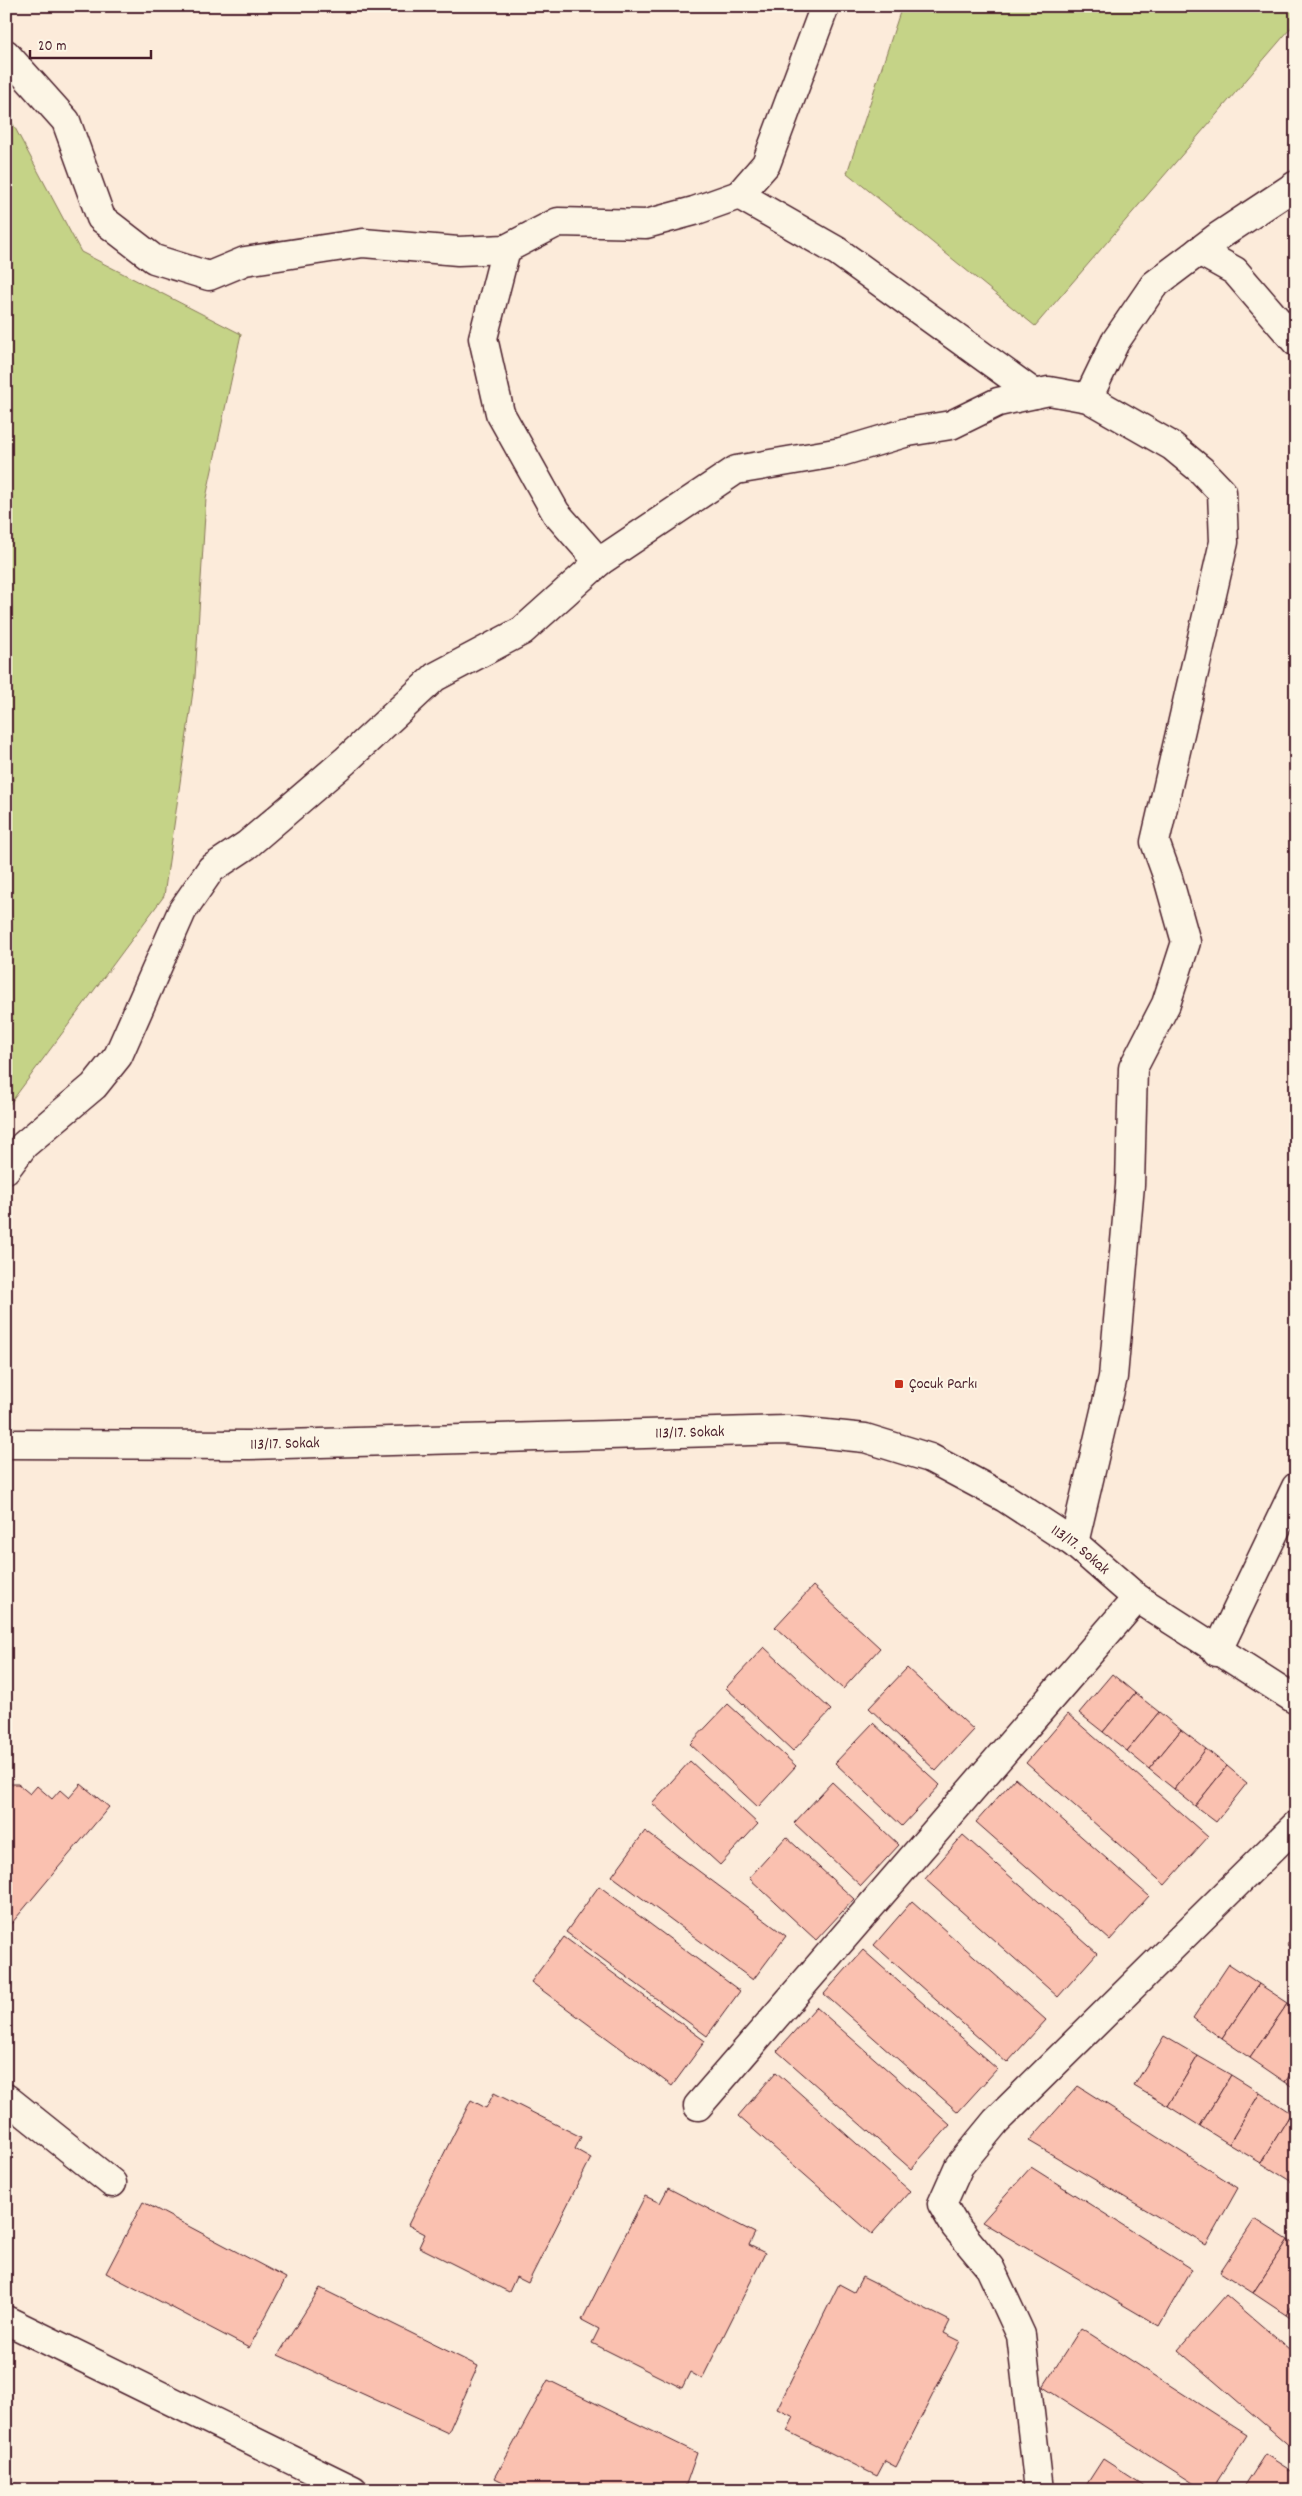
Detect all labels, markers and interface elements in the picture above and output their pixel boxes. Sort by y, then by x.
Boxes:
scale bar [30,28,151,60]
text: 20 m [38,36,66,58]
place label: Çocuk Parkı [909,1373,977,1396]
marker: Çocuk Parkı [893,1378,905,1390]
street label: 113/17. Sokak [655,1420,725,1445]
street label: 113/17. Sokak [250,1432,320,1456]
street label: 113/17. Sokak [1046,1519,1115,1580]

